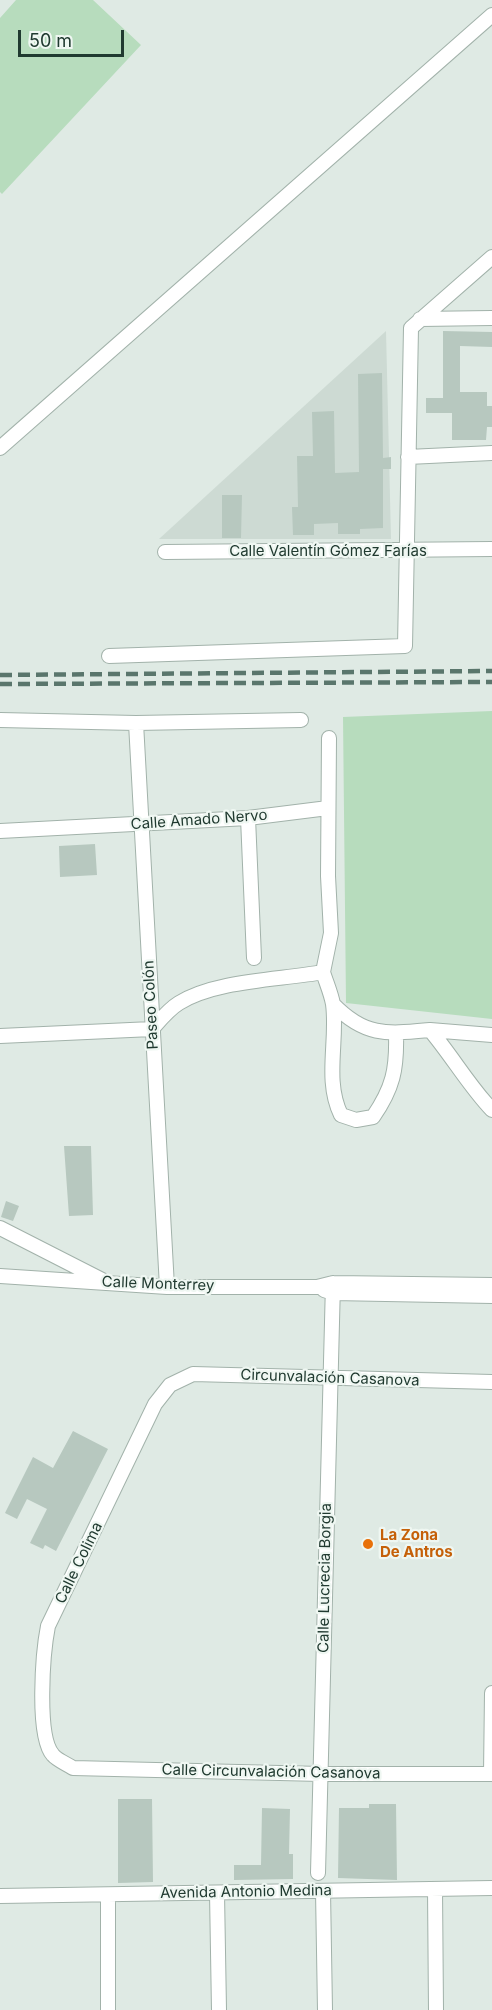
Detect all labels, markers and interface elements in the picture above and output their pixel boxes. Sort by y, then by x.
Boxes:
scale bar [21,18,128,56]
text: 50 m [29,30,72,51]
street label: Calle Valentín Gómez Farías [229,542,427,560]
street label: Calle Amado Nervo [130,806,268,834]
street label: Paseo Colón [140,960,162,1050]
street label: Calle Monterrey [101,1273,215,1295]
street label: Circunvalación Casanova [240,1366,420,1390]
street label: Calle Lucrecia Borgia [315,1503,335,1653]
street label: Calle Colima [52,1519,106,1607]
place label: La Zona De Antros [380,1526,453,1561]
marker: La Zona De Antros [361,1537,375,1551]
street label: Calle Circunvalación Casanova [161,1761,381,1783]
street label: Avenida Antonio Medina [160,1882,332,1902]

